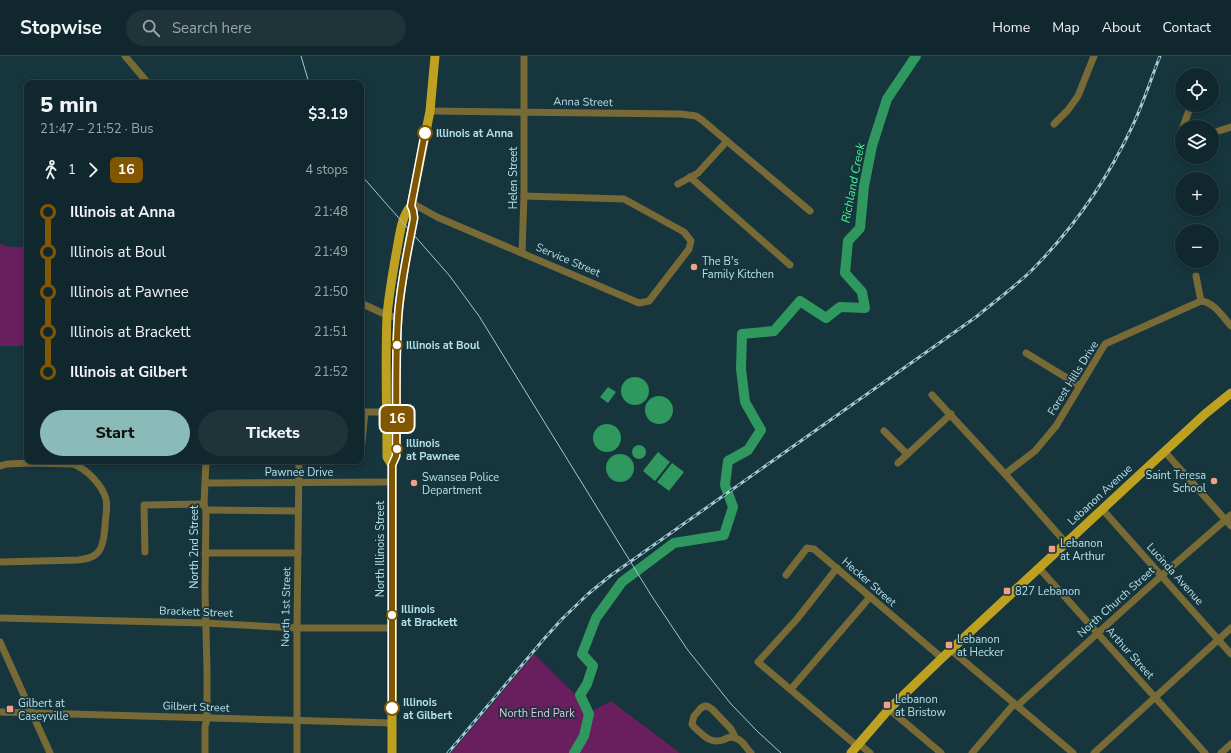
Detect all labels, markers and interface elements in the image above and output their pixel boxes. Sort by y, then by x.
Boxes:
search box [126,10,406,46]
text: Stopwise [20,15,102,41]
icon: search [140,17,162,39]
text: Search here [172,18,251,38]
text: Home [992,18,1030,37]
text: Map [1052,18,1080,37]
text: About [1102,18,1141,37]
text: Contact [1163,18,1211,37]
map controls [1175,68,1219,268]
button: locate [1175,68,1219,112]
text: 5 min [40,90,98,120]
street label: Anna Street [553,94,613,110]
text: $3.19 [308,104,348,124]
text: 21:47 – 21:52 · Bus [40,120,154,138]
button: layers [1175,120,1219,164]
marker: Illinois at Anna [417,125,433,141]
place label: Illinois at Anna [436,126,513,141]
water label: Richland Creek [837,141,869,224]
street label: Helen Street [506,147,521,209]
icon: walk [40,159,62,181]
icon: forward [82,159,104,181]
text: 16 [118,160,135,179]
text: 1 [68,161,76,179]
text: 4 stops [305,161,348,179]
button: + [1175,172,1219,216]
text: Illinois at Anna [70,202,175,222]
text: 21:48 [314,203,348,221]
button: − [1175,224,1219,268]
street label: Service Street [533,240,603,280]
text: Illinois at Boul [70,242,166,262]
text: 21:49 [314,243,348,261]
place label: The B's Family Kitchen [702,254,774,282]
marker: The B's Family Kitchen [689,262,699,272]
text: Illinois at Pawnee [70,282,189,302]
text: 21:50 [314,283,348,301]
text: Illinois at Brackett [70,322,191,342]
text: 21:51 [314,323,348,341]
place label: Illinois at Boul [406,338,480,353]
street label: Forest Hills Drive [1044,338,1102,418]
marker: Illinois at Boul [391,339,403,351]
text: Illinois at Gilbert [70,362,187,382]
text: 21:52 [314,363,348,381]
line badge: 16 [379,406,415,432]
text: 16 [389,409,405,428]
button: Start [40,410,190,456]
button: Tickets [198,410,348,456]
place label: Illinois at Pawnee [406,436,460,464]
marker: Illinois at Pawnee [391,443,403,455]
street label: Lebanon Avenue [1065,461,1136,529]
street label: Pawnee Drive [265,465,333,480]
place label: Saint Teresa School [1145,468,1207,496]
place label: Swansea Police Department [422,470,499,498]
marker: Saint Teresa School [1209,476,1219,486]
marker: Swansea Police Department [409,478,419,488]
street label: North Illinois Street [373,501,388,597]
street label: North 2nd Street [187,505,202,589]
place label: Lebanon at Arthur [1060,536,1105,564]
street label: Lucinda Avenue [1143,540,1207,608]
marker: Lebanon at Arthur [1047,544,1057,554]
street label: Hecker Street [839,554,899,610]
street label: North Church Street [1074,563,1158,641]
street label: North 1st Street [278,567,294,647]
place label: 827 Lebanon [1015,584,1080,599]
marker: 827 Lebanon [1002,586,1012,596]
place label: Illinois at Brackett [401,602,458,630]
street label: Brackett Street [159,603,233,621]
marker: Illinois at Brackett [386,609,398,621]
street label: Arthur Street [1103,624,1158,682]
place label: Lebanon at Hecker [957,632,1004,660]
marker: Lebanon at Hecker [944,640,954,650]
place label: Lebanon at Bristow [895,692,946,720]
place label: Illinois at Gilbert [403,695,453,723]
place label: Gilbert at Caseyville [18,696,69,724]
street label: Gilbert Street [162,698,230,716]
marker: Illinois at Gilbert [384,700,400,716]
marker: Lebanon at Bristow [882,700,892,710]
marker: Gilbert at Caseyville [5,704,15,714]
park label: North End Park [499,706,575,721]

